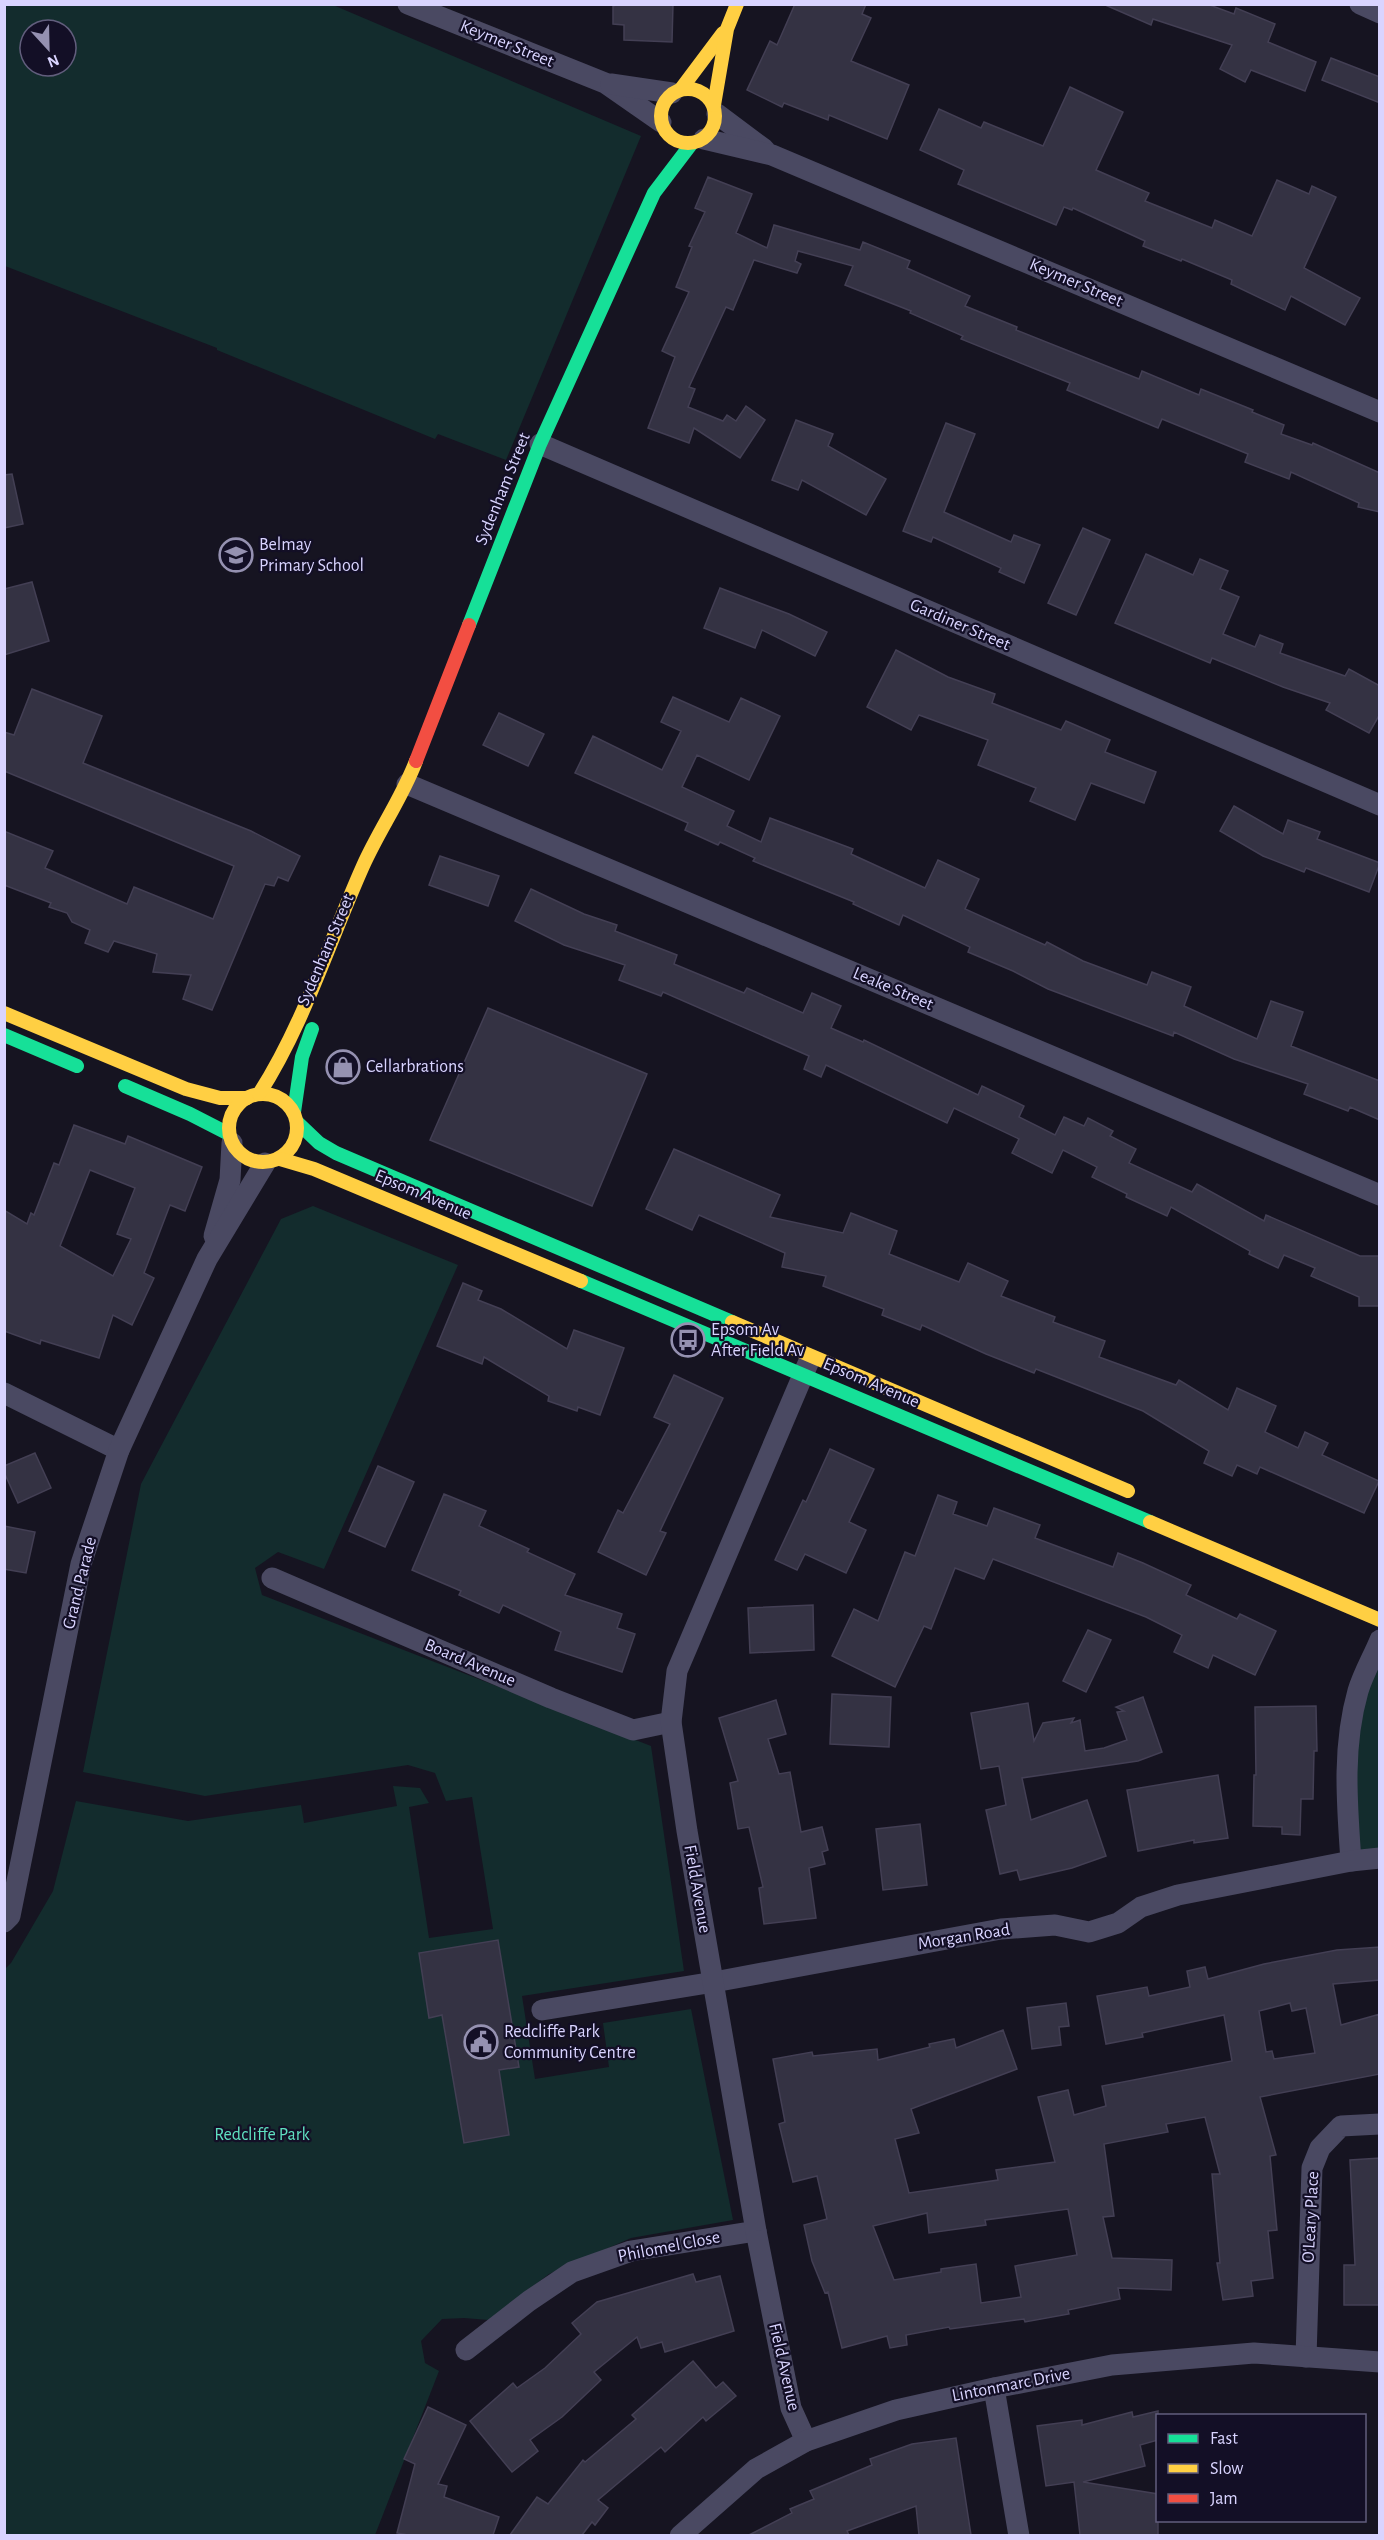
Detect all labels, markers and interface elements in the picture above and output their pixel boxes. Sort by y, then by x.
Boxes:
street label: Keymer Street [458,17,557,71]
north arrow [18,18,78,78]
text: N [45,51,61,70]
street label: Keymer Street [1027,255,1125,311]
street label: Sydenham Street [472,430,534,548]
place label: Belmay Primary School [259,536,364,575]
school or university icon: Belmay Primary School [218,537,254,573]
street label: Gardiner Street [907,596,1013,654]
street label: Sydenham Street [294,891,358,1009]
street label: Leake Street [850,964,936,1014]
shop icon: Cellarbrations [325,1049,361,1085]
place label: Cellarbrations [366,1058,464,1076]
street label: Epsom Avenue [372,1167,474,1223]
place label: Epsom Av After Field Av [711,1321,805,1360]
bus stop icon: Epsom Av After Field Av [670,1322,706,1358]
street label: Epsom Avenue [820,1355,922,1411]
street label: Grand Parade [60,1535,100,1631]
street label: Board Avenue [422,1636,518,1690]
street label: Field Avenue [680,1843,714,1935]
street label: Morgan Road [917,1921,1011,1953]
place label: Redcliffe Park Community Centre [504,2023,636,2062]
public building icon: Redcliffe Park Community Centre [463,2024,499,2060]
park label: Redcliffe Park [214,2126,311,2144]
street label: O'Leary Place [1300,2171,1322,2263]
street label: Philomel Close [616,2228,722,2266]
street label: Field Avenue [765,2321,803,2413]
street label: Lintonmarc Drive [950,2365,1072,2405]
legend [1156,2414,1366,2522]
text: Fast [1210,2430,1238,2448]
text: Slow [1210,2460,1243,2478]
text: Jam [1210,2490,1238,2508]

